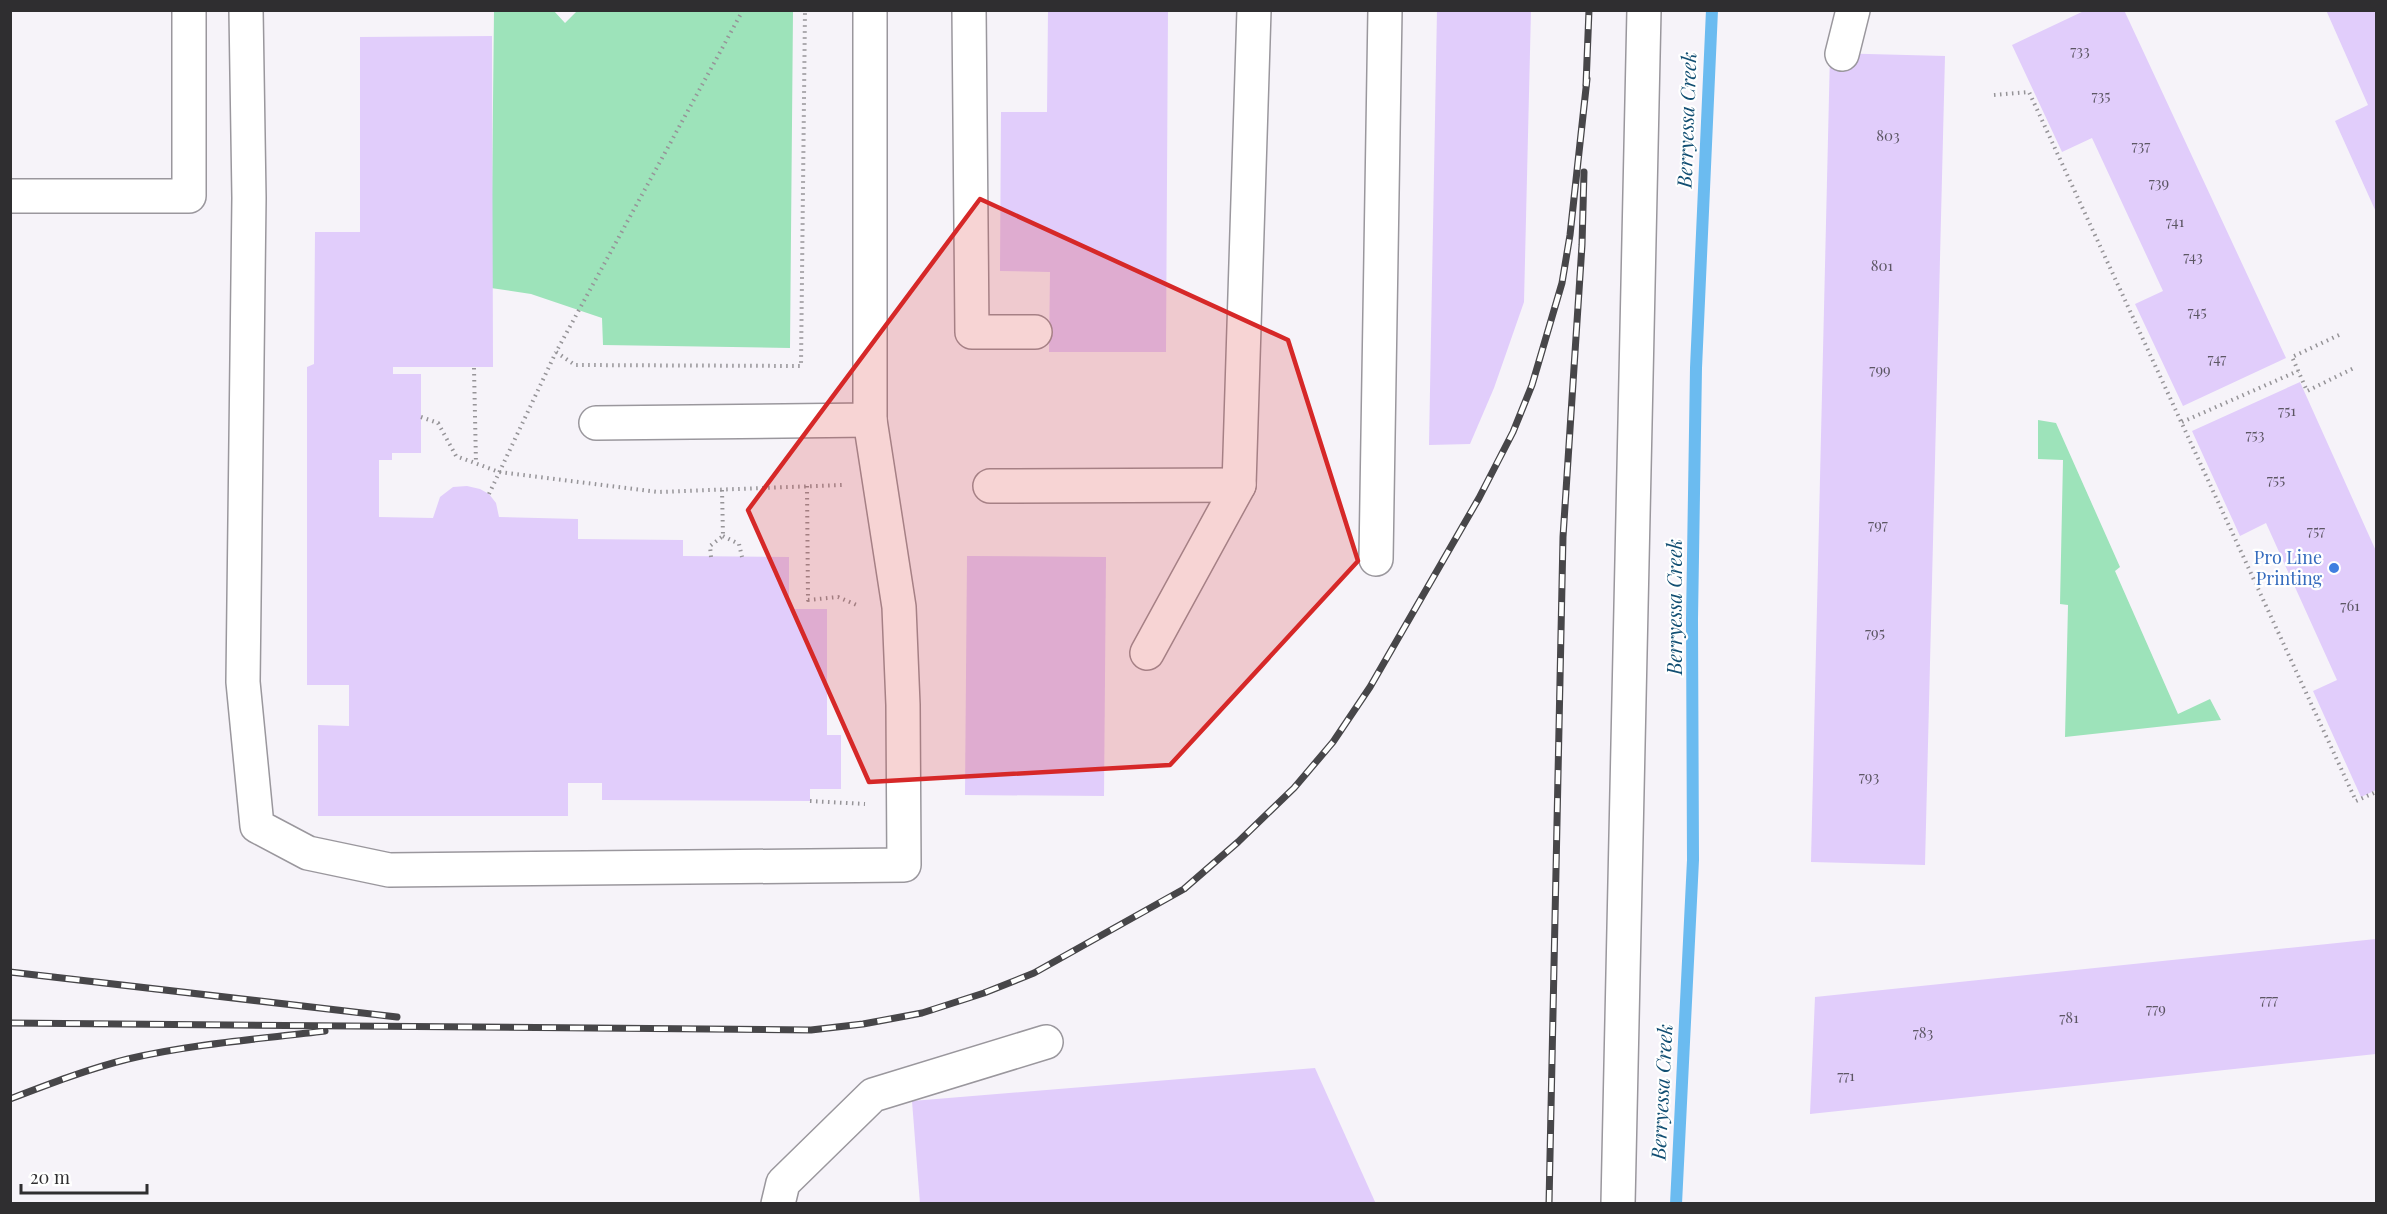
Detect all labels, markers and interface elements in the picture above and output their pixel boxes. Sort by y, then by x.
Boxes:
house number: 733 [2070,40,2090,60]
water label: Berryessa Creek [1670,51,1701,189]
house number: 735 [2091,85,2111,105]
house number: 803 [1876,125,1900,145]
house number: 737 [2132,135,2150,155]
house number: 739 [2149,172,2169,192]
house number: 741 [2166,211,2185,231]
house number: 743 [2183,246,2203,266]
house number: 801 [1871,255,1894,275]
house number: 745 [2187,301,2207,321]
house number: 747 [2208,348,2226,368]
house number: 799 [1869,359,1891,379]
house number: 751 [2278,400,2296,420]
house number: 753 [2245,424,2265,444]
house number: 755 [2267,469,2285,489]
house number: 797 [1868,514,1888,534]
house number: 757 [2307,520,2325,540]
water label: Berryessa Creek [1660,539,1687,676]
place label: Pro Line Printing [2254,545,2322,590]
marker: Pro Line Printing [2327,561,2341,575]
house number: 761 [2340,595,2360,615]
house number: 795 [1865,622,1885,642]
house number: 793 [1859,766,1879,786]
house number: 777 [2260,989,2278,1009]
house number: 779 [2146,998,2166,1018]
house number: 781 [2059,1007,2079,1027]
house number: 783 [1913,1022,1933,1042]
water label: Berryessa Creek [1643,1023,1678,1162]
house number: 771 [1837,1065,1855,1085]
scale bar [21,1157,147,1195]
text: 20 m [30,1165,70,1189]

